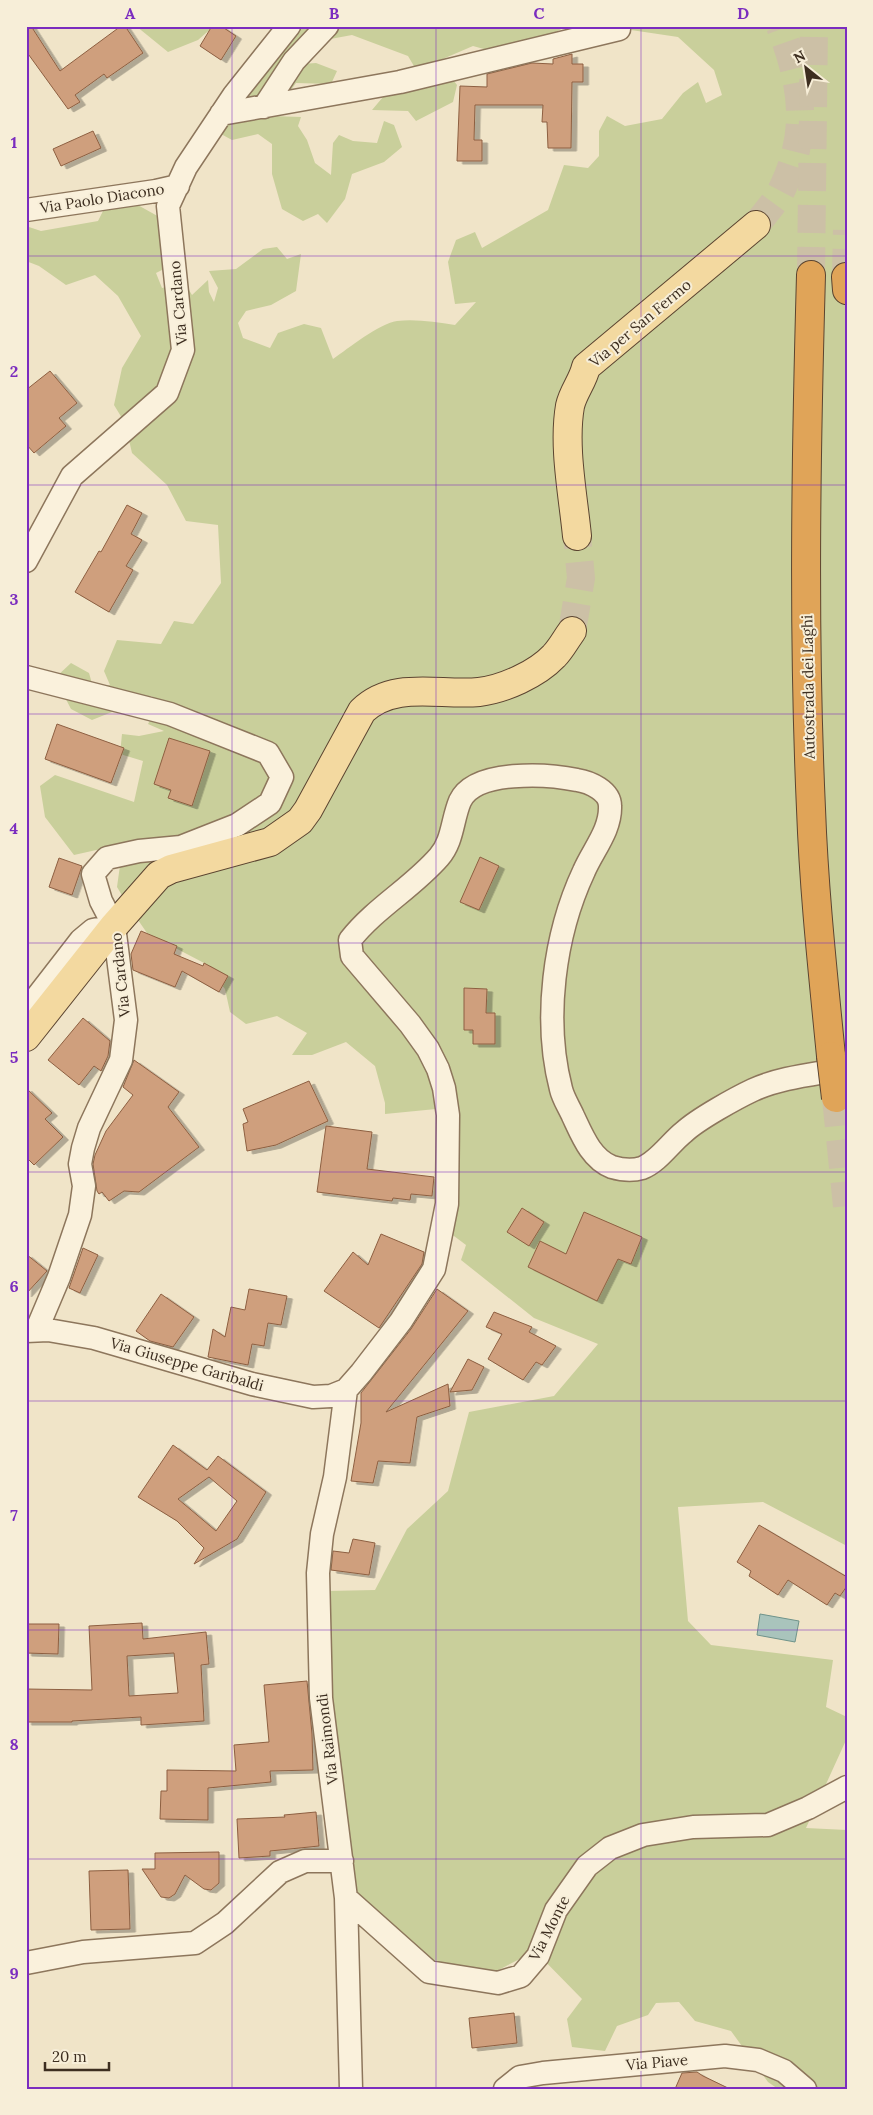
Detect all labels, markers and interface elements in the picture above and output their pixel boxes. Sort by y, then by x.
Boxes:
text: A [125,3,136,23]
text: B [329,3,340,23]
text: C [533,3,545,23]
text: D [737,3,749,23]
north arrow [780,42,830,92]
text: N [790,46,809,67]
text: 1 [11,132,17,152]
street label: Via Paolo Diacono [38,179,166,217]
street label: Via Cardano [165,260,191,347]
street label: Via per San Fermo [584,275,695,372]
text: 2 [10,361,18,381]
text: 3 [10,589,19,609]
street label: Autostrada dei Laghi [797,615,819,760]
text: 4 [10,818,19,838]
street label: Via Cardano [106,932,134,1019]
text: 5 [10,1047,19,1067]
text: 6 [9,1276,19,1296]
street label: Via Giuseppe Garibaldi [107,1333,266,1395]
text: 7 [10,1505,18,1525]
street label: Via Raimondi [312,1693,342,1786]
text: 8 [9,1734,19,1754]
street label: Via Monte [524,1892,574,1965]
text: 9 [9,1963,19,1983]
scale bar [45,2040,109,2072]
text: 20 m [52,2047,87,2066]
street label: Via Piave [624,2050,689,2074]

